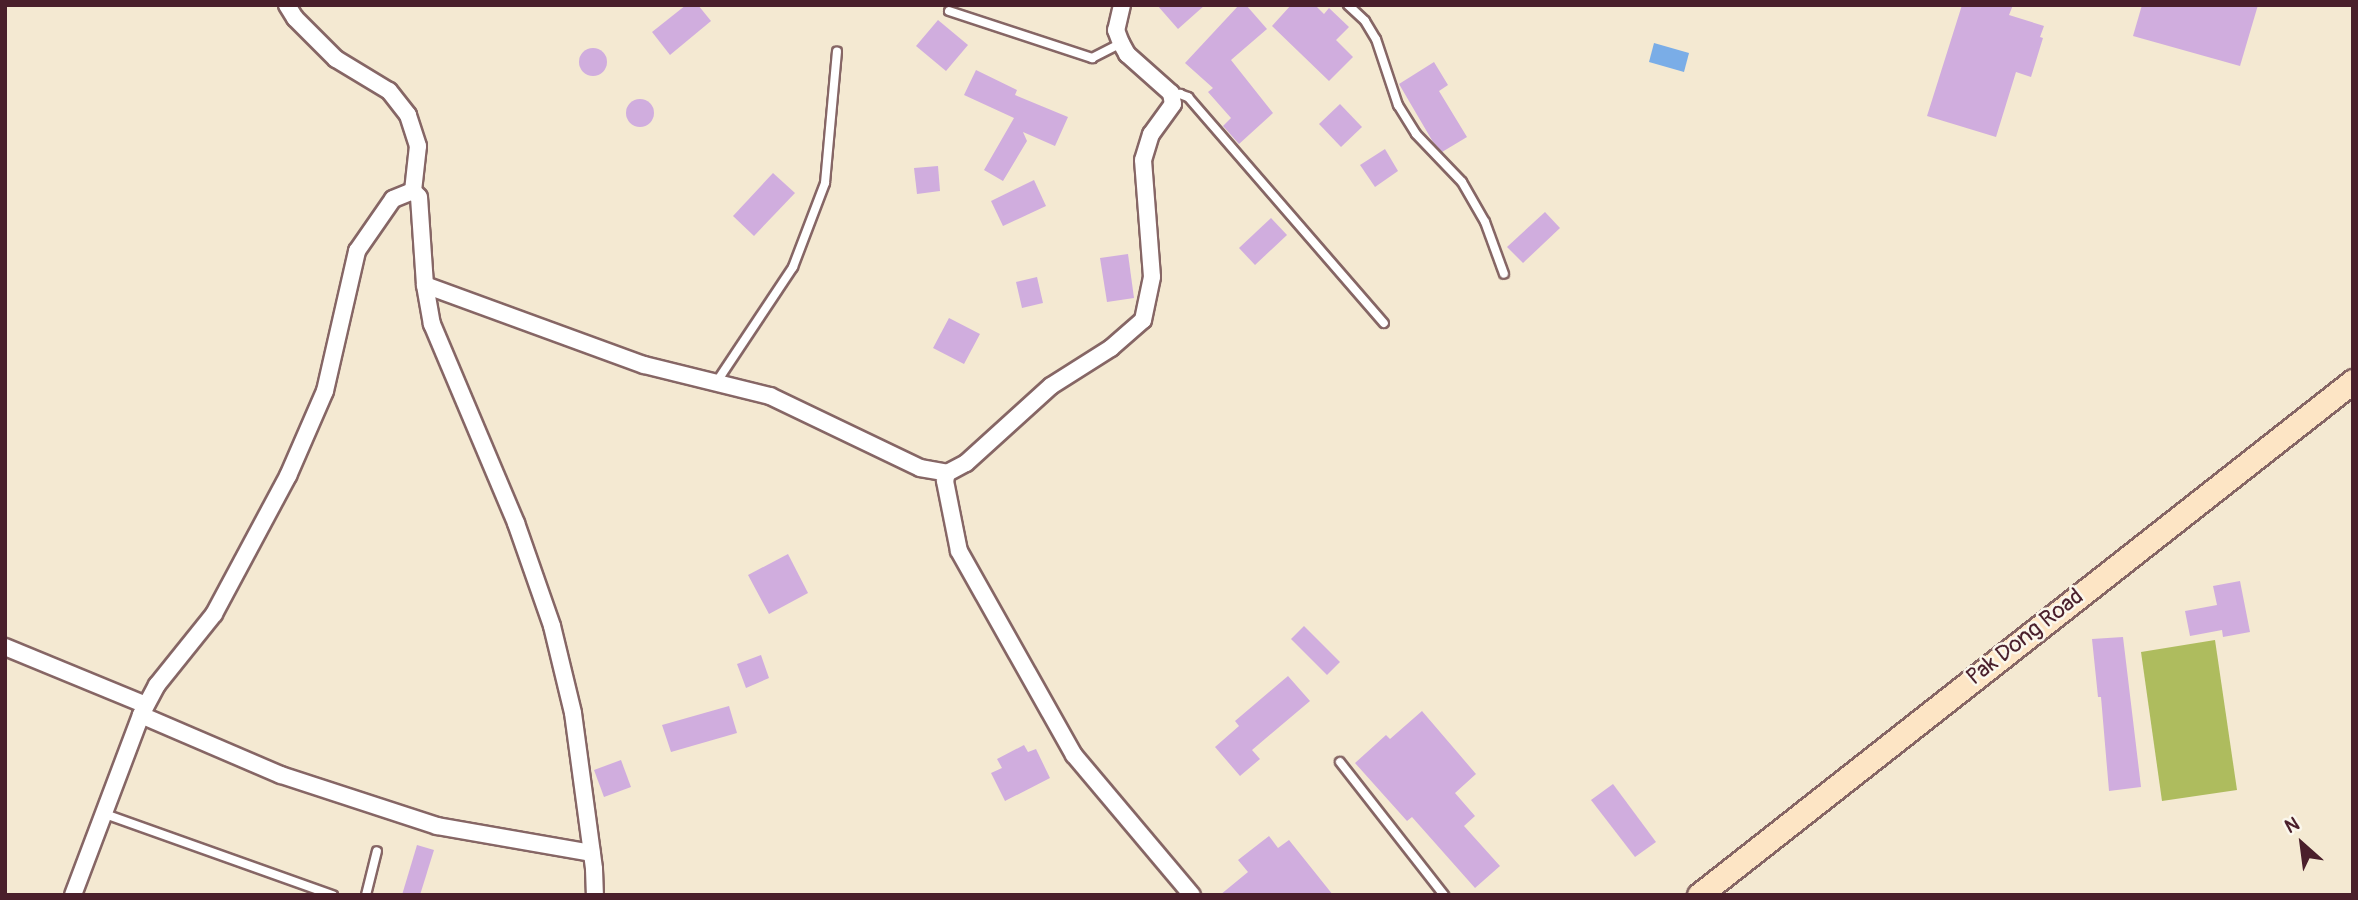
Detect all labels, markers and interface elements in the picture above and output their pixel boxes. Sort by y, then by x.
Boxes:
street label: Pak Dong Road [1961,583,2089,691]
north arrow [2267,809,2337,879]
text: N [2281,812,2303,839]

